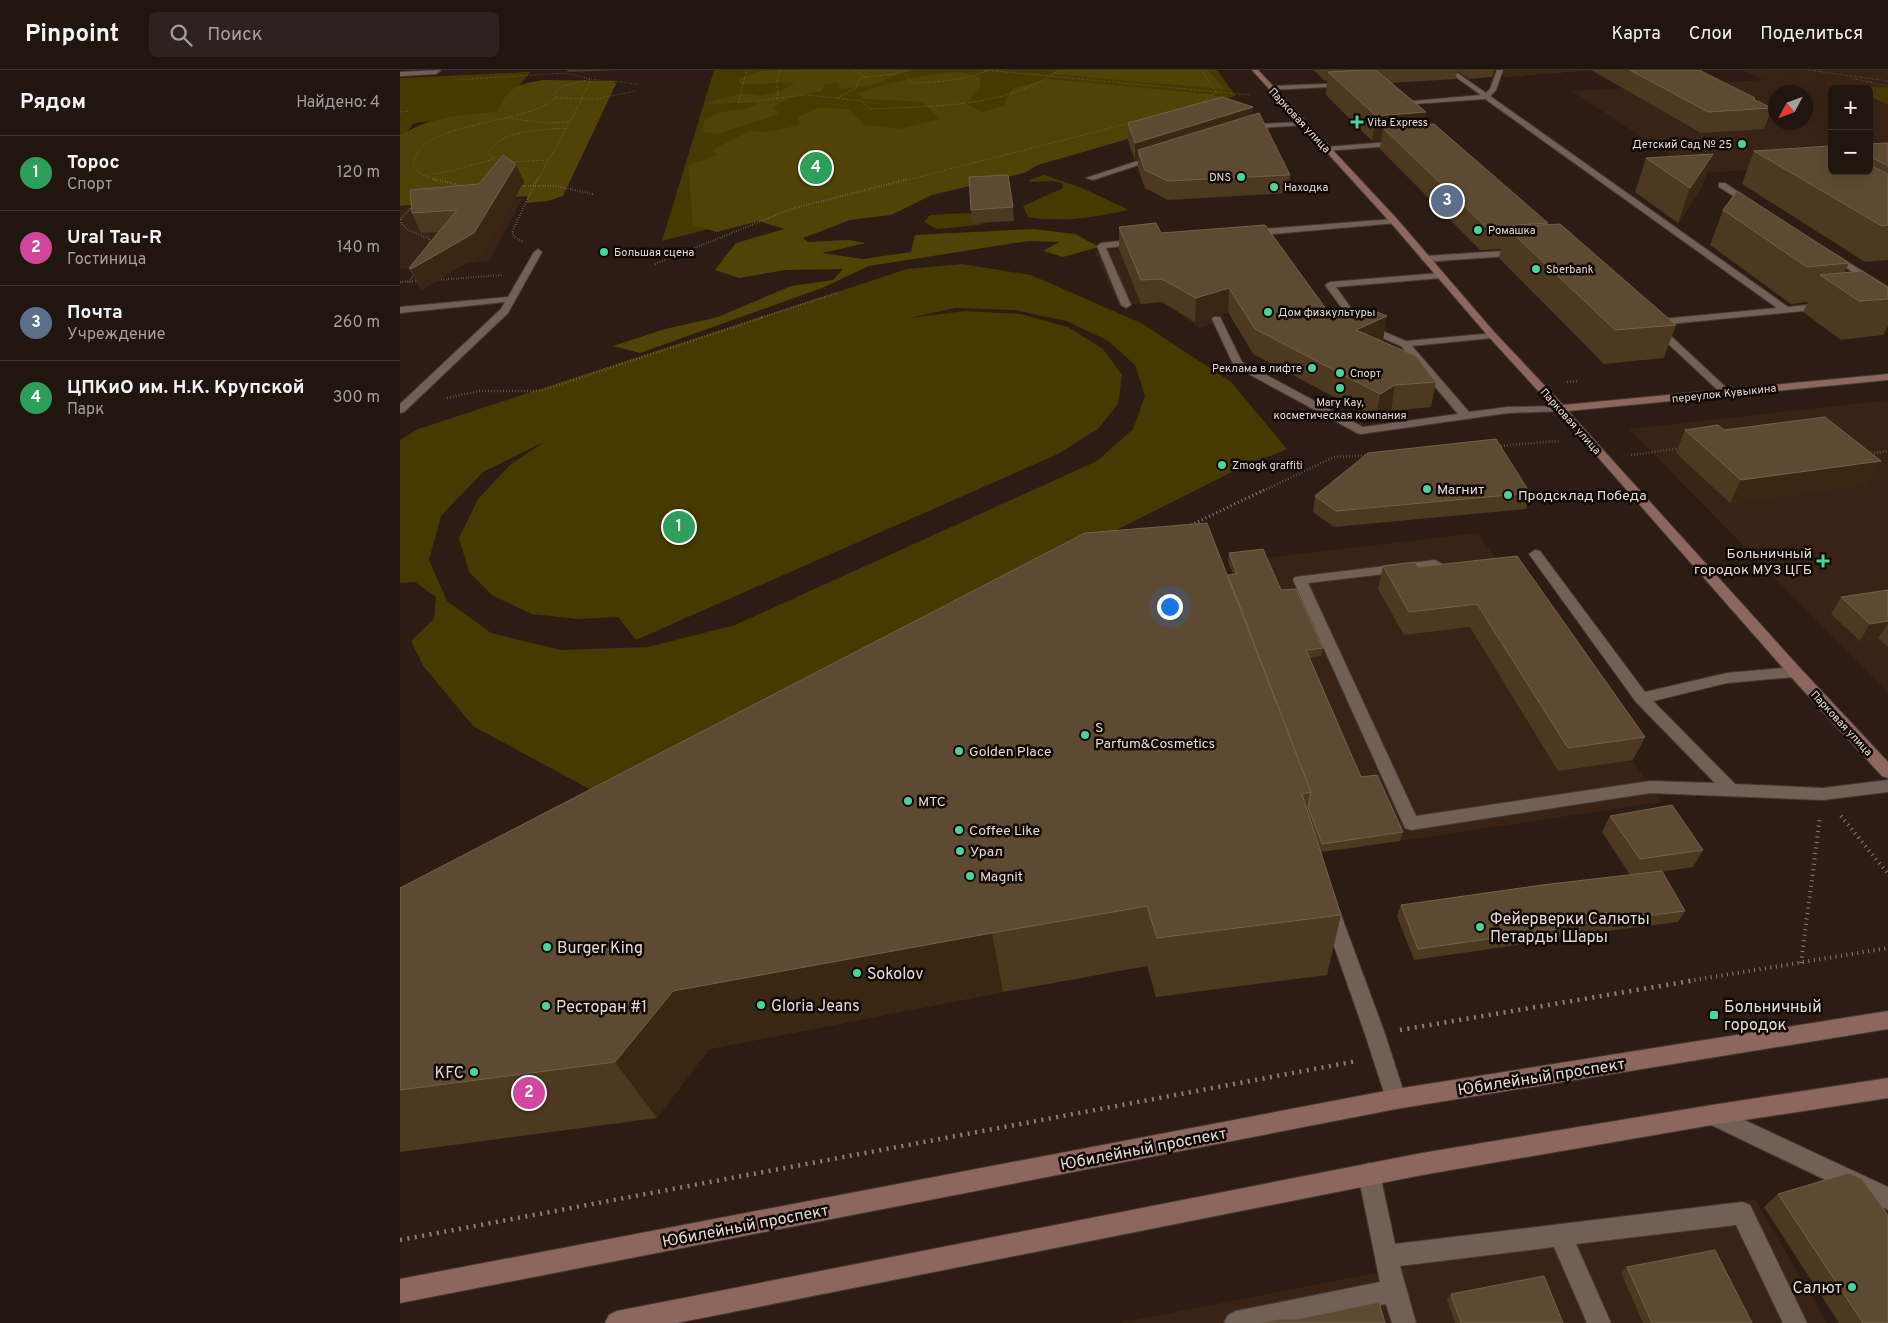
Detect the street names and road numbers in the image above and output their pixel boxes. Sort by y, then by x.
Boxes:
street label: Парковая улица [1265,85,1333,156]
street label: переулок Кувыкина [1671,382,1777,406]
street label: Парковая улица [1537,386,1604,458]
street label: Парковая улица [1807,688,1875,759]
street label: Юбилейный проспект [1456,1055,1626,1101]
street label: Юбилейный проспект [1059,1124,1228,1176]
street label: Юбилейный проспект [661,1201,830,1253]

